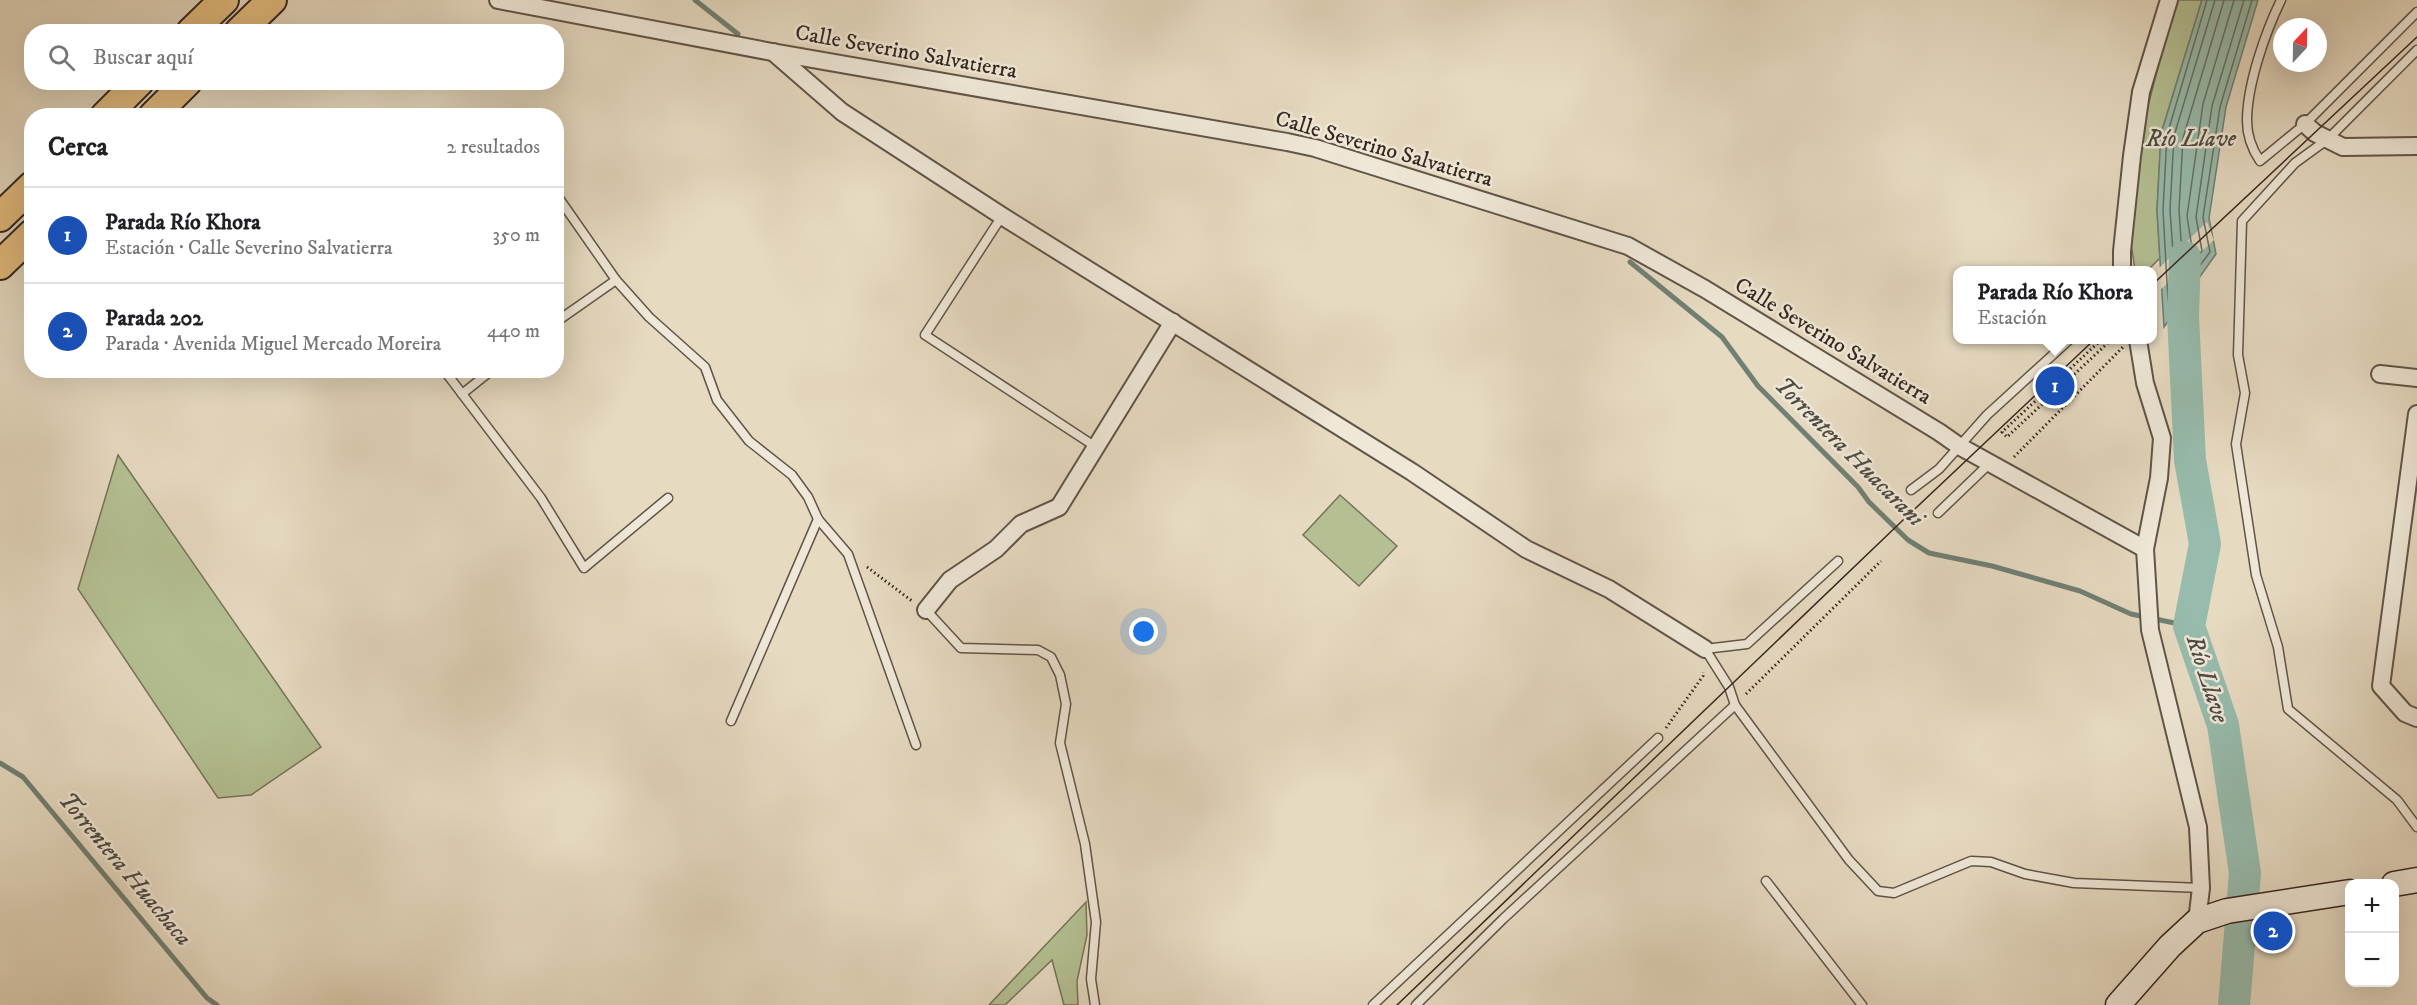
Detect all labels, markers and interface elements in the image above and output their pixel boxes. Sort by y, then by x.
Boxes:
north arrow [2273,18,2327,72]
street label: Calle Severino Salvatierra [793,19,1020,85]
search box [24,24,564,90]
icon: search [45,41,78,74]
text: Buscar aquí [93,44,193,71]
street label: Calle Severino Salvatierra [1272,105,1496,193]
water label: Río Llave [2145,124,2237,154]
text: Cerca [48,131,108,164]
text: 2 resultados [447,135,540,160]
text: Parada Río Khora [105,209,260,236]
text: 1 [64,223,71,248]
text: 350 m [493,223,540,248]
text: Estación · Calle Severino Salvatierra [105,236,393,261]
popup [1953,266,2157,344]
street label: Calle Severino Salvatierra [1730,272,1937,411]
text: Parada Río Khora [1977,279,2133,306]
text: Parada 202 [105,305,203,332]
text: Estación [1977,306,2047,331]
text: 2 [63,319,72,344]
text: 440 m [487,319,540,344]
text: Parada · Avenida Miguel Mercado Moreira [105,332,441,357]
pin: 1 [2036,364,2074,408]
water label: Torrentera Huacarani [1768,371,1931,534]
your location [1129,617,1158,646]
water label: Río Llave [2179,631,2235,727]
water label: Torrentera Huachaca [52,786,198,952]
map controls [2345,879,2399,987]
button: + [2345,879,2399,933]
pin: 2 [2254,908,2292,954]
button: − [2345,933,2399,987]

